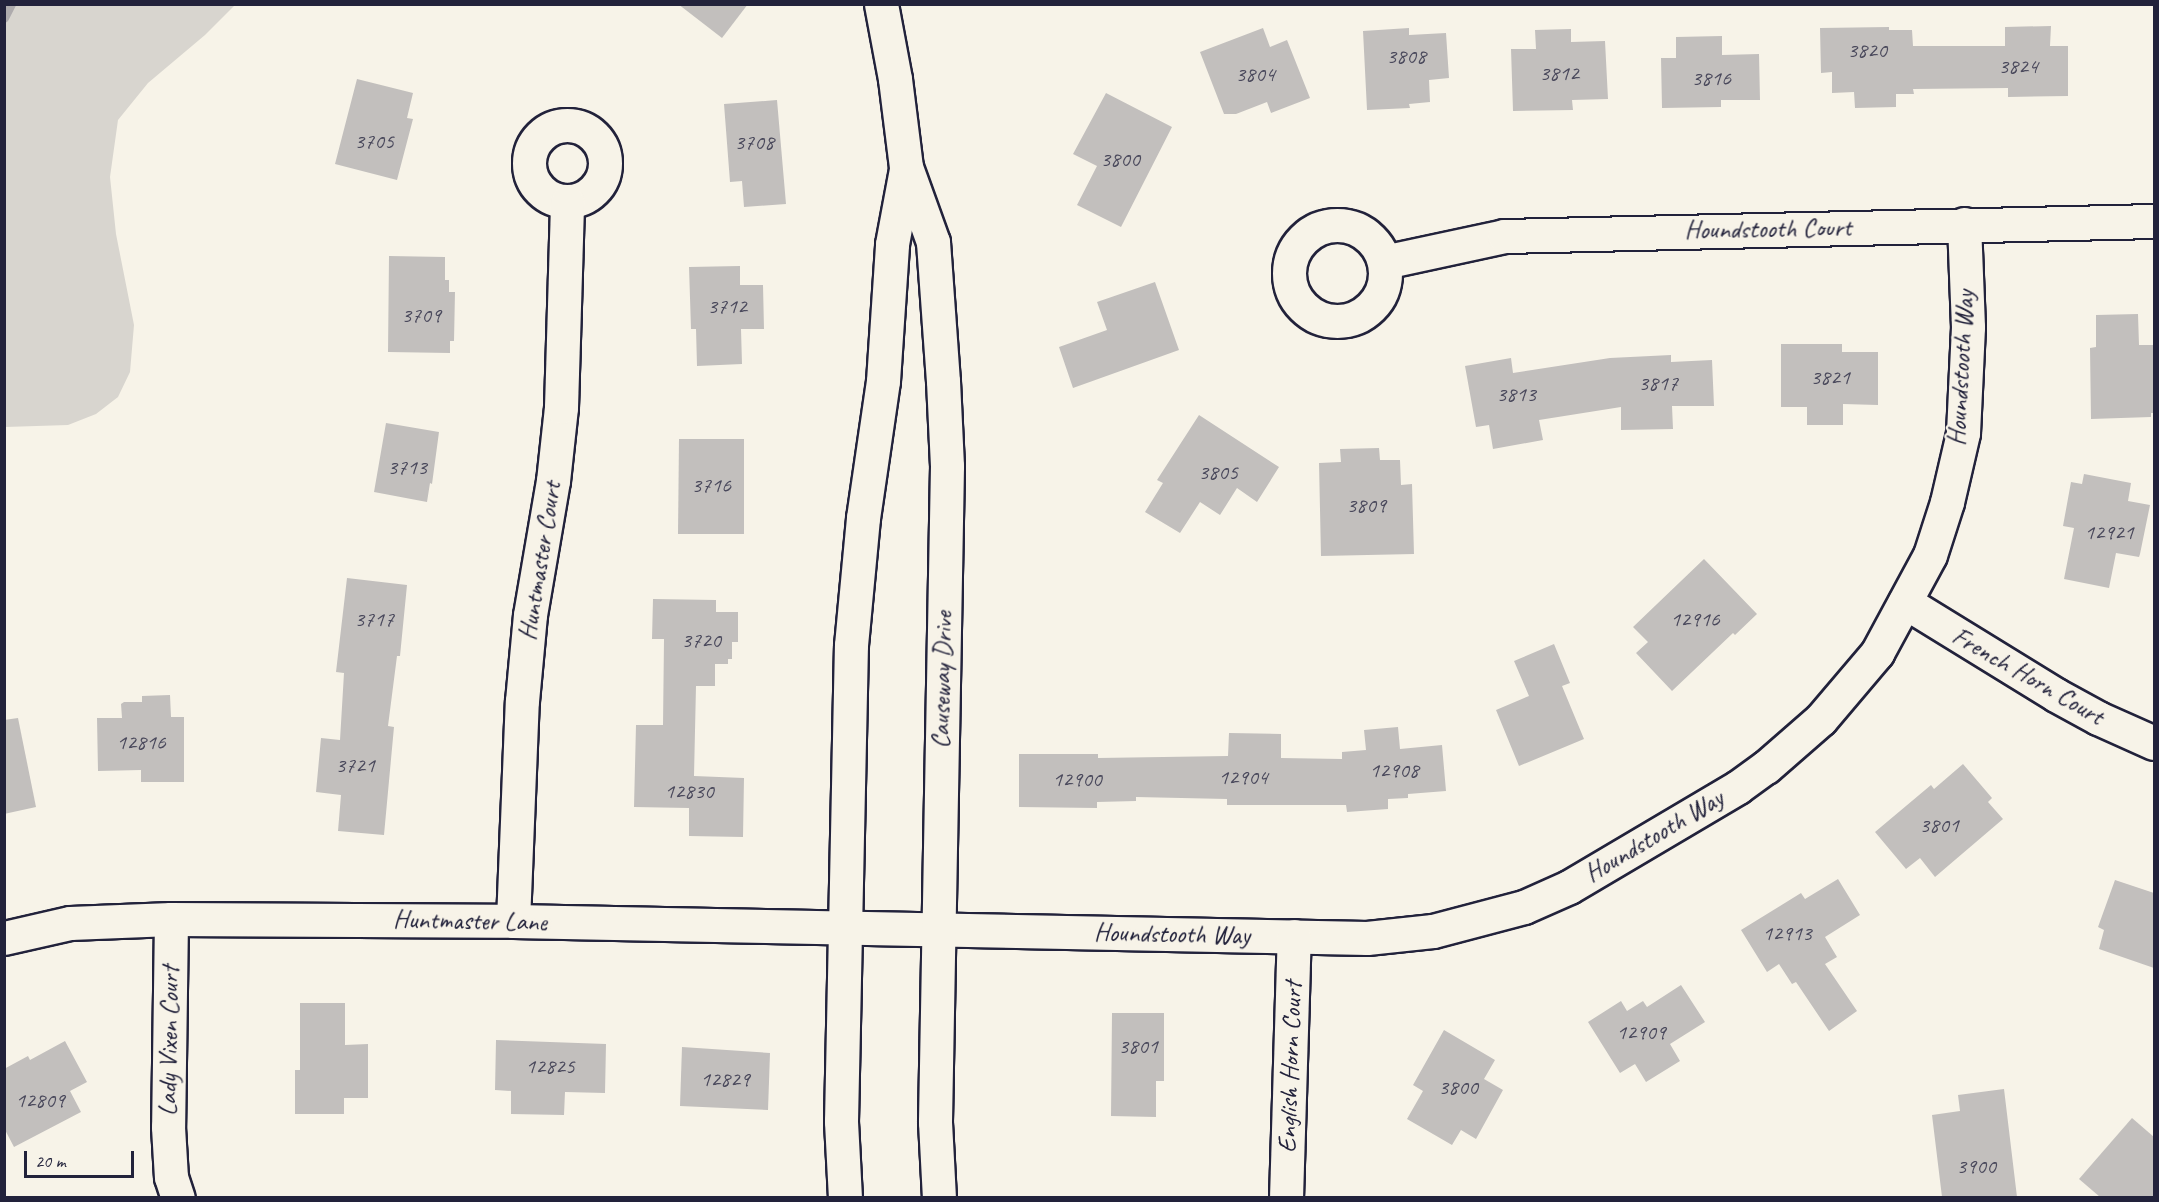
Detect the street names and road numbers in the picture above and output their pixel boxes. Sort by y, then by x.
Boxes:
street label: Houndstooth Court [1684,212,1852,246]
street label: Houndstooth Way [1941,289,1981,447]
street label: Huntmaster Court [512,479,568,643]
street label: Causeway Drive [925,611,959,749]
street label: French Horn Court [1947,620,2109,732]
street label: Houndstooth Way [1579,782,1729,890]
street label: Huntmaster Lane [393,904,547,938]
street label: Houndstooth Way [1094,917,1250,951]
street label: Lady Vixen Court [152,966,186,1116]
street label: English Horn Court [1271,981,1309,1153]

